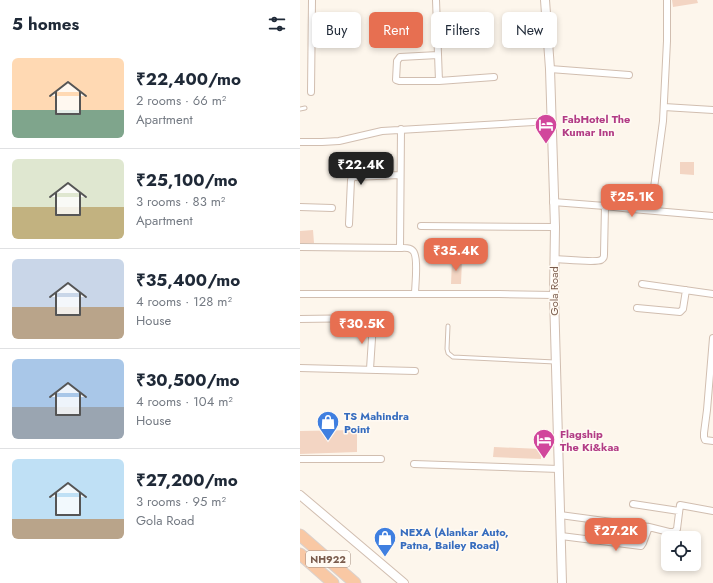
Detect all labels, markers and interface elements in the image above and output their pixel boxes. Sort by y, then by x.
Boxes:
text: 5 homes [12,12,79,36]
chip: Buy [312,12,361,48]
chip: Rent [369,12,423,48]
chip: Filters [431,12,494,48]
chip: New [502,12,557,48]
icon: filters [266,13,288,35]
text: ₹22,400/mo [136,67,241,91]
icon: home [44,74,92,122]
text: 2 rooms · 66 m² [136,91,226,110]
text: Apartment [136,110,193,129]
place label: FabHotel The Kumar Inn [562,111,630,140]
hotel icon: FabHotel The Kumar Inn [533,112,559,145]
pin: ₹22.4K [328,152,394,186]
text: ₹22.4K [338,155,384,174]
text: ₹25,100/mo [136,168,238,192]
icon: home [44,175,92,223]
pin: ₹25.1K [599,184,665,218]
text: ₹25.1K [610,187,654,206]
text: 3 rooms · 83 m² [136,192,225,211]
text: Apartment [136,211,193,230]
pin: ₹35.4K [423,238,489,272]
text: ₹35.4K [433,241,479,260]
street label: Gola Road [546,266,562,316]
text: ₹35,400/mo [136,268,240,292]
icon: home [44,275,92,323]
text: 4 rooms · 128 m² [136,292,232,311]
text: House [136,311,171,330]
pin: ₹30.5K [329,311,395,345]
text: ₹30.5K [339,314,385,333]
text: ₹30,500/mo [136,368,240,392]
icon: home [44,375,92,423]
text: 4 rooms · 104 m² [136,392,233,411]
place label: TS Mahindra Point [344,408,409,437]
shop icon: TS Mahindra Point [315,409,341,442]
text: House [136,411,171,430]
place label: Flagship The Ki&kaa [560,426,619,455]
hotel icon: Flagship The Ki&kaa [531,427,557,460]
text: ₹27,200/mo [136,468,238,492]
icon: home [44,475,92,523]
text: 3 rooms · 95 m² [136,492,226,511]
text: Gola Road [136,511,194,530]
pin: ₹27.2K [583,518,649,552]
text: ₹27.2K [594,521,638,540]
place label: NEXA (Alankar Auto, Patna, Bailey Road) [400,524,509,553]
shop icon: NEXA (Alankar Auto, Patna, Bailey Road) [372,525,398,558]
map controls [661,531,701,571]
button: locate [661,531,701,571]
road number: NH922 [306,551,350,567]

